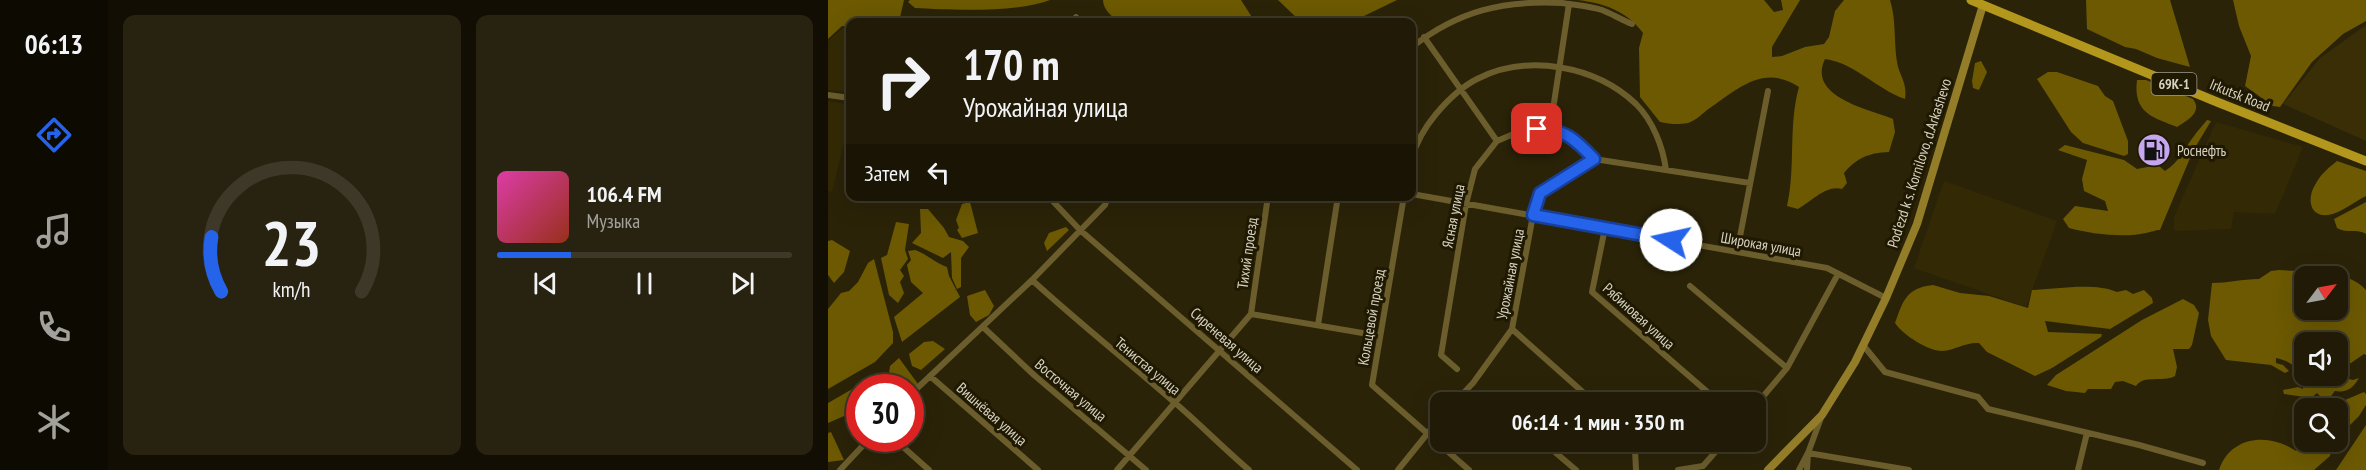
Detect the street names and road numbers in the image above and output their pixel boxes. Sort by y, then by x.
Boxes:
road number: 69К-1 [2152,73,2196,95]
street label: Irkutsk Road [2207,74,2273,116]
street label: Pod'ezd k s. Kornilovo, d.Arkashevo [1883,76,1955,250]
street label: Ясная улица [1438,183,1468,249]
street label: Тихий проезд [1233,216,1261,290]
street label: Урожайная улица [1492,227,1528,321]
street label: Широкая улица [1719,228,1803,260]
street label: Кольцевой проезд [1353,267,1389,367]
street label: Рябиновая улица [1599,279,1679,353]
street label: Сиреневая улица [1187,303,1267,377]
street label: Тенистая улица [1111,333,1185,399]
street label: Восточная улица [1031,354,1111,426]
street label: Вишнёвая улица [953,378,1031,450]

